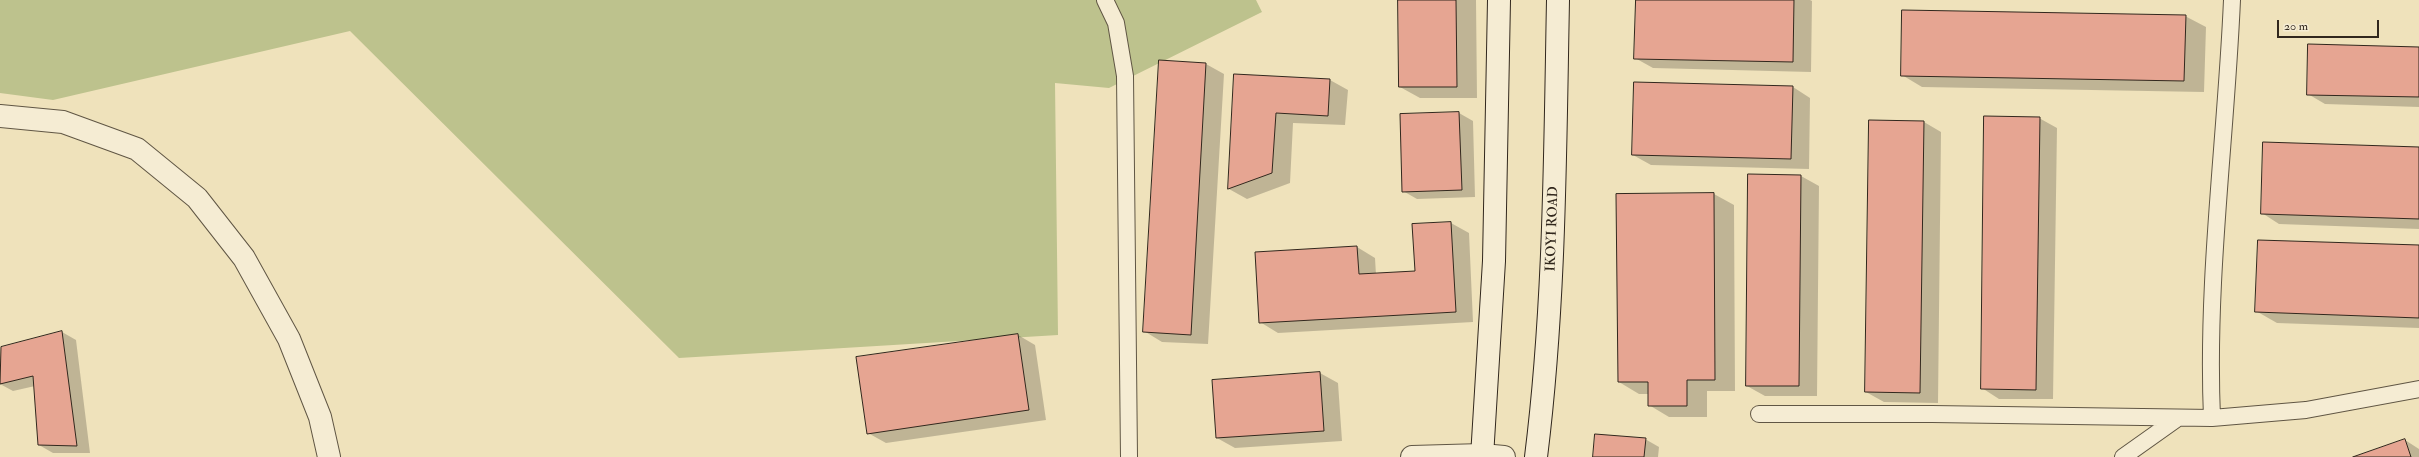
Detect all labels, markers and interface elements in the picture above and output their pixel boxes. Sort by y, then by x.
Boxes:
scale bar [2279,12,2381,38]
text: 20 m [2284,19,2308,34]
street label: IKOYI ROAD [1543,186,1563,272]

